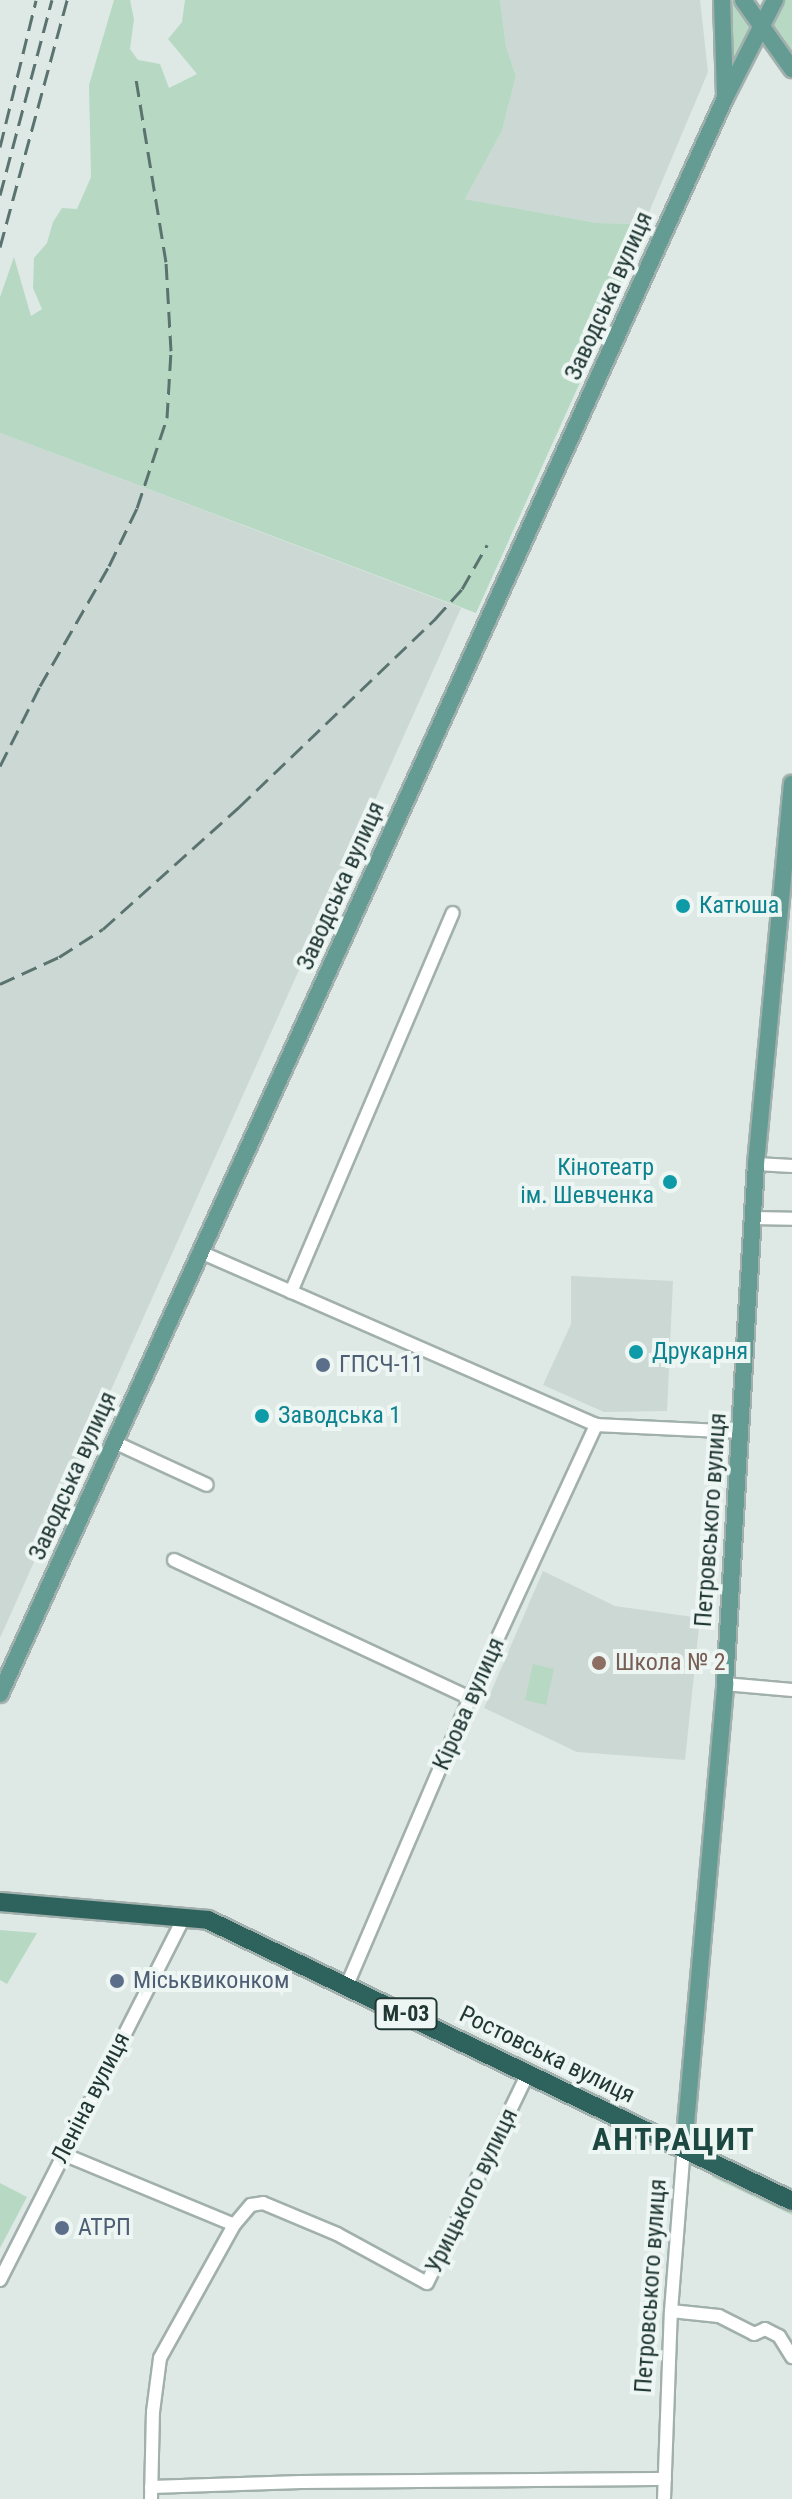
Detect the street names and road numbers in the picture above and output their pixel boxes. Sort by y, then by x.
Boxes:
street label: Заводська вулиця [559,207,659,385]
street label: Заводська вулиця [291,797,391,975]
street label: Заводська вулиця [23,1387,123,1565]
street label: Петровського вулиця [689,1412,733,1628]
street label: Кірова вулиця [427,1633,511,1775]
road number: М-03 [374,1996,438,2032]
street label: Ростовська вулиця [455,2000,639,2110]
street label: Леніна вулиця [46,2028,136,2168]
street label: Урицького вулиця [420,2104,524,2278]
street label: Петровського вулиця [629,2178,673,2394]

